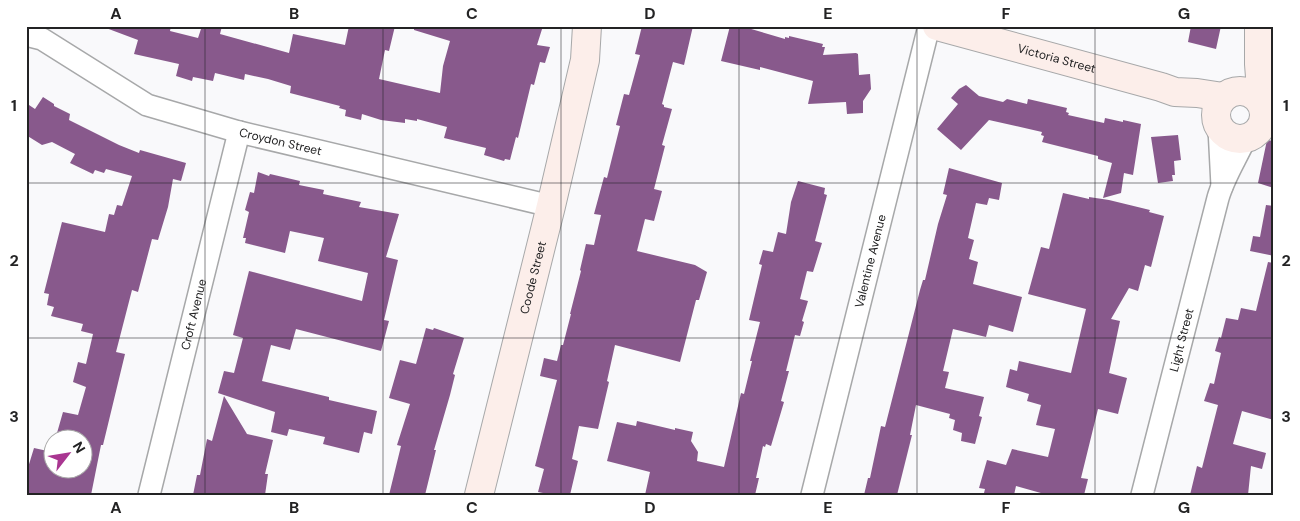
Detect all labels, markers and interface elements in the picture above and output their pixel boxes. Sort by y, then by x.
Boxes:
text: A [110,3,122,24]
text: B [289,3,299,24]
text: C [466,3,478,24]
text: D [644,3,656,24]
text: E [823,3,833,24]
text: F [1002,3,1011,24]
text: G [1178,3,1190,24]
street label: Victoria Street [1016,40,1098,77]
text: 1 [11,95,17,116]
text: 1 [1283,95,1289,116]
street label: Croydon Street [238,124,324,159]
street label: Valentine Avenue [851,213,890,310]
street label: Coode Street [516,239,550,316]
text: 2 [9,250,19,271]
text: 2 [1281,250,1291,271]
street label: Croft Avenue [177,277,210,352]
street label: Light Street [1166,306,1198,373]
text: 3 [9,406,19,427]
text: 3 [1281,406,1291,427]
north arrow [42,428,92,478]
text: N [69,438,89,456]
text: A [110,497,122,518]
text: B [289,497,299,518]
text: C [466,497,478,518]
text: D [644,497,656,518]
text: E [823,497,833,518]
text: F [1002,497,1011,518]
text: G [1178,497,1190,518]

